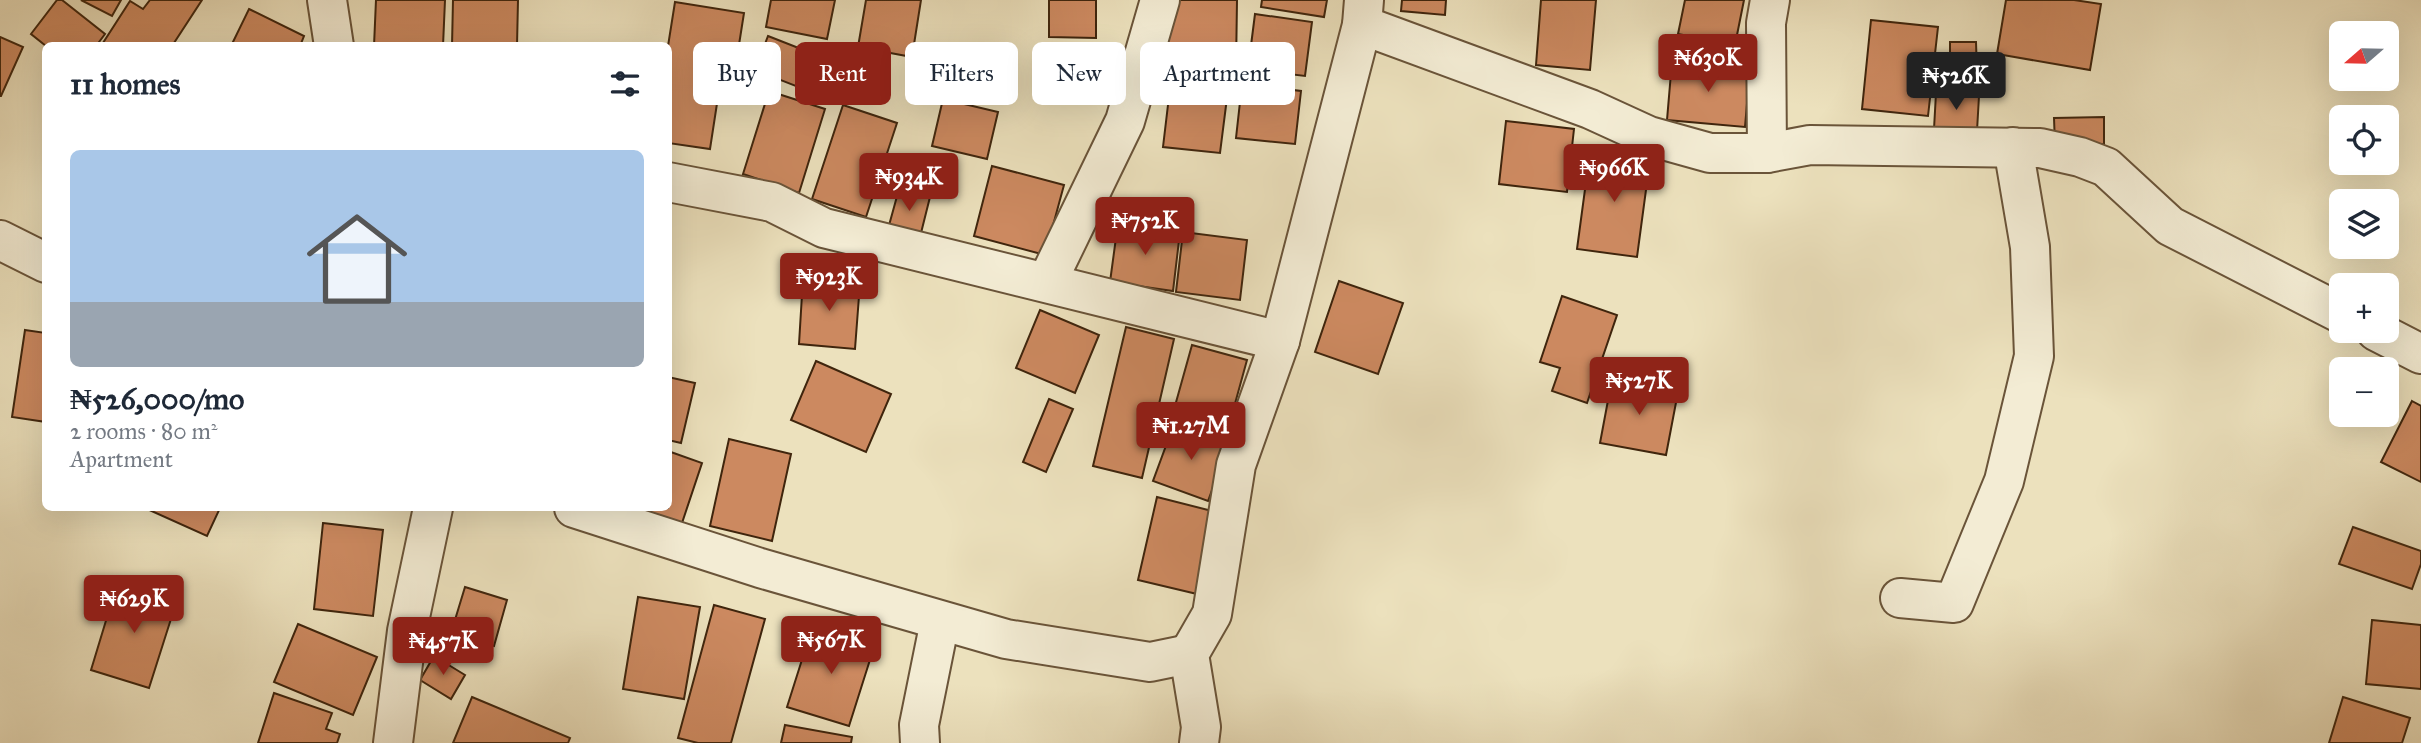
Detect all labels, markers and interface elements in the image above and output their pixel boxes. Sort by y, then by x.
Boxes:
north arrow [2329,21,2399,91]
map controls [2329,21,2399,427]
pin: ₦630K [1659,34,1757,94]
chip: Buy [693,42,781,105]
chip: Rent [795,42,891,105]
chip: Filters [905,42,1018,105]
chip: New [1032,42,1126,105]
chip: Apartment [1140,42,1295,105]
text: ₦630K [1674,43,1742,71]
pin: ₦526K [1907,52,2005,112]
text: ₦526K [1923,61,1989,89]
icon: filters [606,65,644,103]
text: 11 homes [70,66,181,102]
button: locate [2329,105,2399,175]
pin: ₦966K [1565,144,1663,204]
text: ₦966K [1580,153,1648,181]
pin: ₦934K [860,154,958,213]
text: ₦934K [875,162,943,190]
button: layers [2329,189,2399,259]
icon: home [294,196,420,322]
pin: ₦752K [1096,198,1194,257]
text: ₦752K [1111,206,1179,234]
pin: ₦923K [780,254,878,313]
text: ₦923K [796,262,862,290]
button: + [2329,273,2399,343]
button: − [2329,357,2399,427]
pin: ₦527K [1590,358,1688,417]
text: ₦527K [1606,366,1672,394]
text: ₦526,000/mo [70,381,244,417]
pin: ₦1.27M [1134,402,1248,462]
text: ₦1.27M [1152,411,1230,439]
text: 2 rooms · 80 m² [70,417,217,445]
text: Apartment [70,445,173,473]
pin: ₦629K [85,576,183,635]
text: ₦629K [100,584,168,612]
pin: ₦567K [782,616,880,676]
pin: ₦457K [394,618,492,677]
text: ₦567K [797,625,865,653]
text: ₦457K [409,626,477,654]

